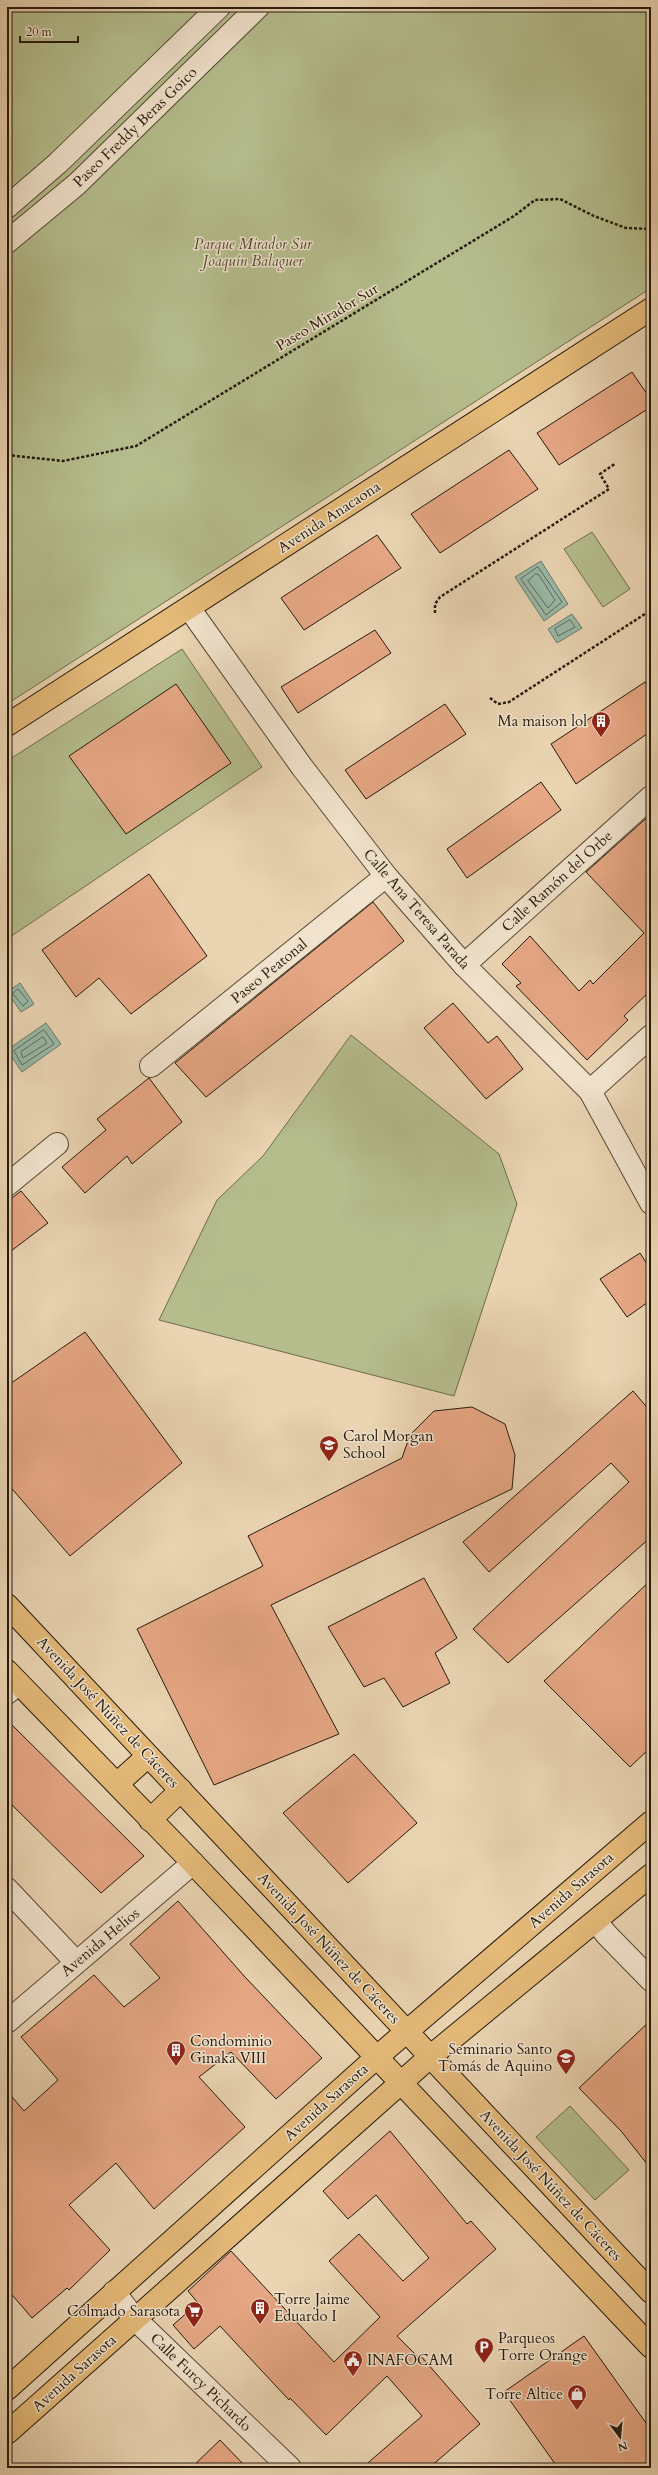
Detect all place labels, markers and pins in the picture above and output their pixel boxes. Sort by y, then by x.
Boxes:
building icon: Ma maison lol [590,710,612,738]
place label: Ma maison lol [498,711,587,731]
place label: Carol Morgan School [343,1426,434,1463]
school or university icon: Carol Morgan School [318,1434,340,1462]
place label: Condominio Ginaka VIII [190,2031,272,2068]
building icon: Condominio Ginaka VIII [165,2039,187,2067]
place label: Seminario Santo Tomás de Aquino [438,2039,552,2076]
school or university icon: Seminario Santo Tomás de Aquino [555,2047,577,2075]
place label: Torre Jaime Eduardo I [274,2289,350,2326]
building icon: Torre Jaime Eduardo I [249,2297,271,2325]
supermarket icon: Colmado Sarasota [183,2300,205,2328]
place label: Colmado Sarasota [67,2301,181,2321]
place label: Parqueos Torre Orange [498,2328,588,2365]
parking icon: Parqueos Torre Orange [473,2336,495,2364]
public building icon: INAFOCAM [342,2349,364,2377]
place label: INAFOCAM [367,2350,453,2370]
shop icon: Torre Altice [566,2383,588,2411]
place label: Torre Altice [485,2384,563,2404]

